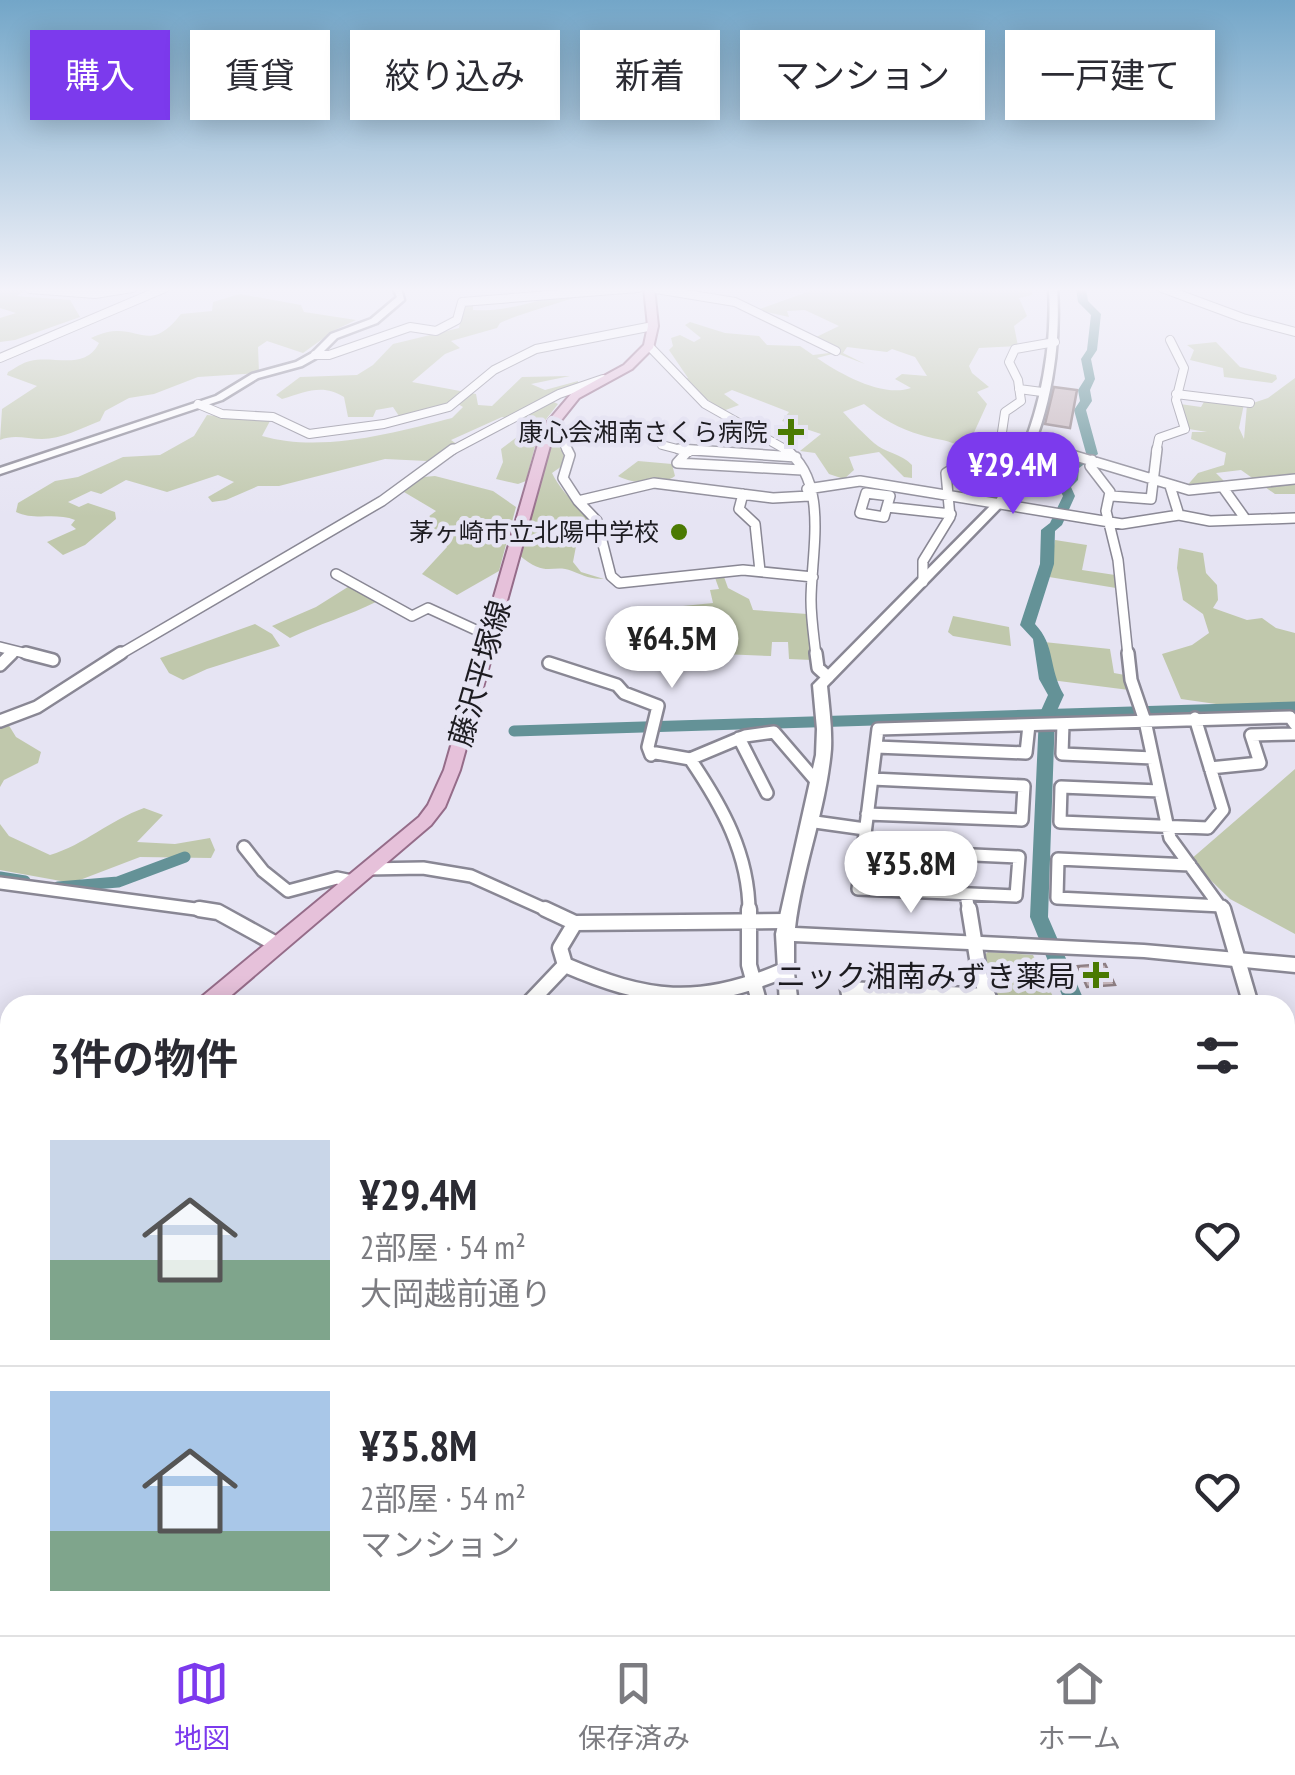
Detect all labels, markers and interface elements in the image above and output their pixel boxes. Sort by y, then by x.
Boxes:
chip: 購入 [30,30,170,120]
chip: 賃貸 [190,30,330,120]
chip: 絞り込み [350,30,560,120]
chip: 新着 [580,30,720,120]
chip: マンション [740,30,985,120]
chip: 一戸建て [1005,30,1215,120]
place label: 康心会湘南さくら病院 [518,416,768,448]
marker: 康心会湘南さくら病院 [778,419,804,445]
pin: ¥29.4M [932,432,1094,517]
text: ¥29.4M [968,443,1058,485]
place label: 茅ヶ崎市立北陽中学校 [409,516,659,548]
marker: 茅ヶ崎市立北陽中学校 [668,521,690,543]
street label: 藤沢平塚線 [440,596,518,750]
pin: ¥64.5M [591,606,753,691]
text: ¥64.5M [627,617,717,659]
pin: ¥35.8M [830,831,992,916]
text: ¥35.8M [866,842,956,884]
place label: ニック湘南みずき薬局 [776,956,1076,995]
marker: ニック湘南みずき薬局 [1085,964,1107,986]
icon: filters [1190,1028,1245,1083]
text: 3件の物件 [50,1031,238,1086]
text: ¥29.4M [360,1167,477,1222]
icon: home [130,1180,250,1300]
icon: heart [1190,1213,1245,1268]
text: 2部屋 · 54 m² [360,1226,526,1268]
text: 大岡越前通り [360,1272,552,1314]
text: ¥35.8M [360,1418,477,1473]
icon: home [130,1431,250,1551]
icon: heart [1190,1464,1245,1519]
text: 2部屋 · 54 m² [360,1477,526,1519]
text: マンション [360,1523,520,1565]
tab: 地図 [174,1656,230,1756]
tab: 保存済み [578,1656,690,1756]
tab: ホーム [1038,1656,1121,1756]

